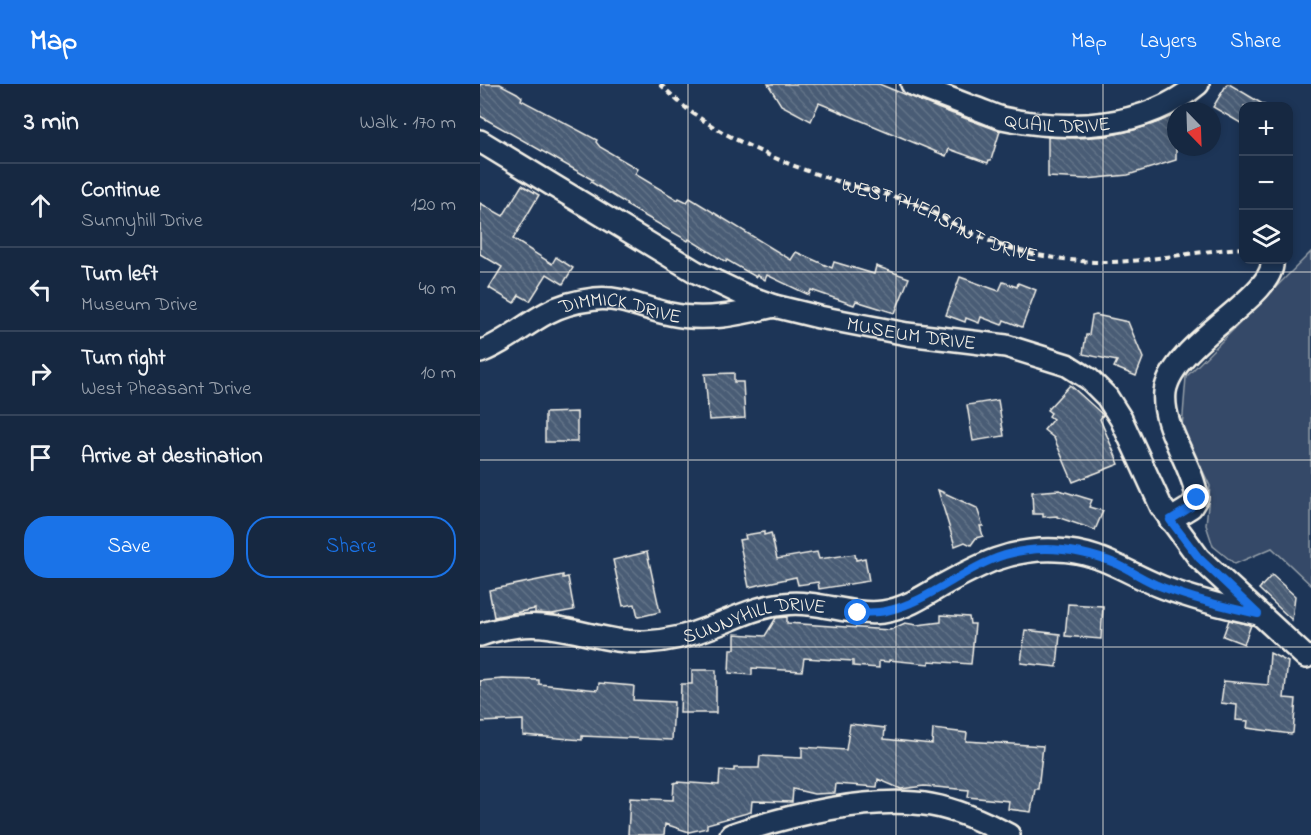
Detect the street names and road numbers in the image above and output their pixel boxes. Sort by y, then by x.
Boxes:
street label: QUAIL DRIVE [1002,107,1112,142]
street label: WEST PHEASANT DRIVE [837,171,1040,272]
street label: DIMMICK DRIVE [555,286,683,333]
street label: MUSEUM DRIVE [844,311,977,359]
street label: SUNNYHILL DRIVE [679,591,828,653]

